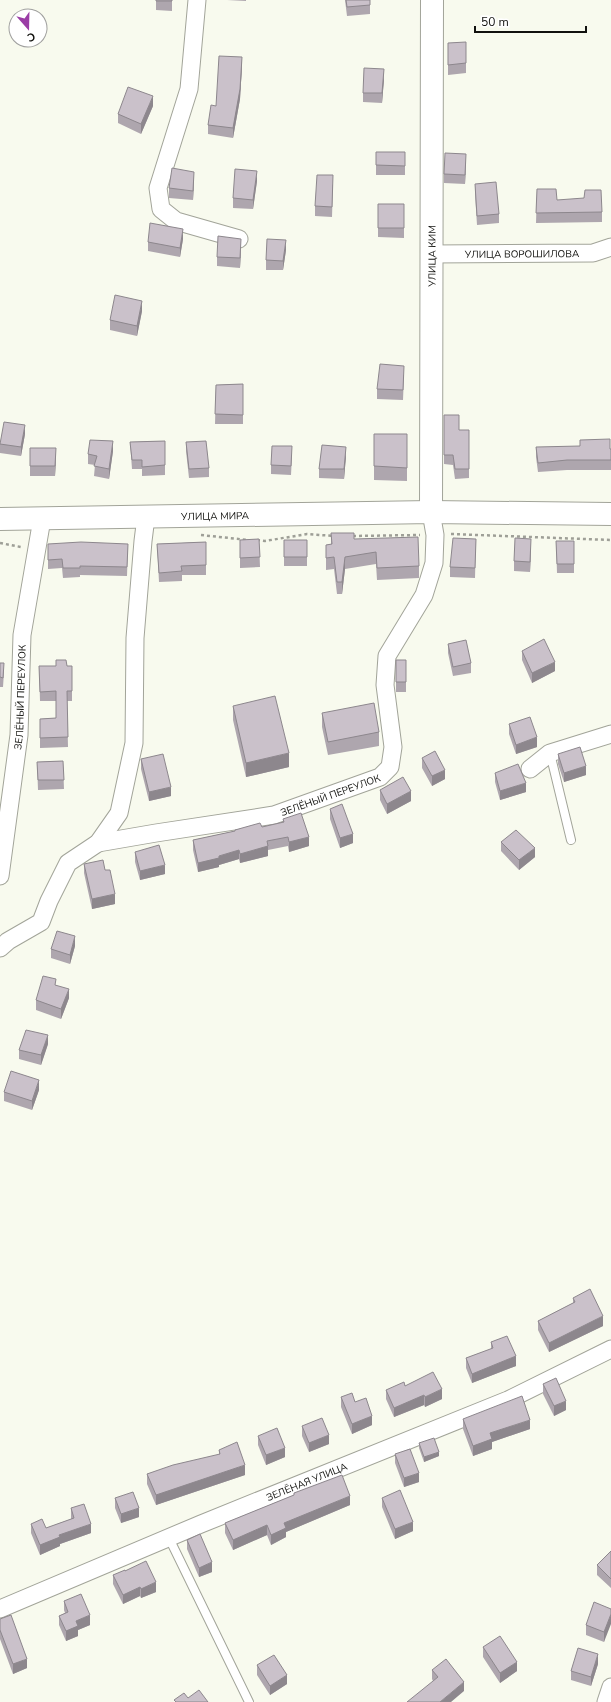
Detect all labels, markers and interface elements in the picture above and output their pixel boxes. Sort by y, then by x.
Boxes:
north arrow [8,8,48,48]
scale bar [475,8,586,34]
text: 50 m [481,14,509,30]
text: С [25,29,37,45]
street label: УЛИЦА КИМ [425,225,440,288]
street label: УЛИЦА ВОРОШИЛОВА [464,247,580,262]
street label: УЛИЦА МИРА [180,509,250,524]
street label: ЗЕЛЁНЫЙ ПЕРЕУЛОК [11,644,30,751]
street label: ЗЕЛЁНЫЙ ПЕРЕУЛОК [279,771,383,820]
street label: ЗЕЛЁНАЯ УЛИЦА [264,1459,350,1505]

